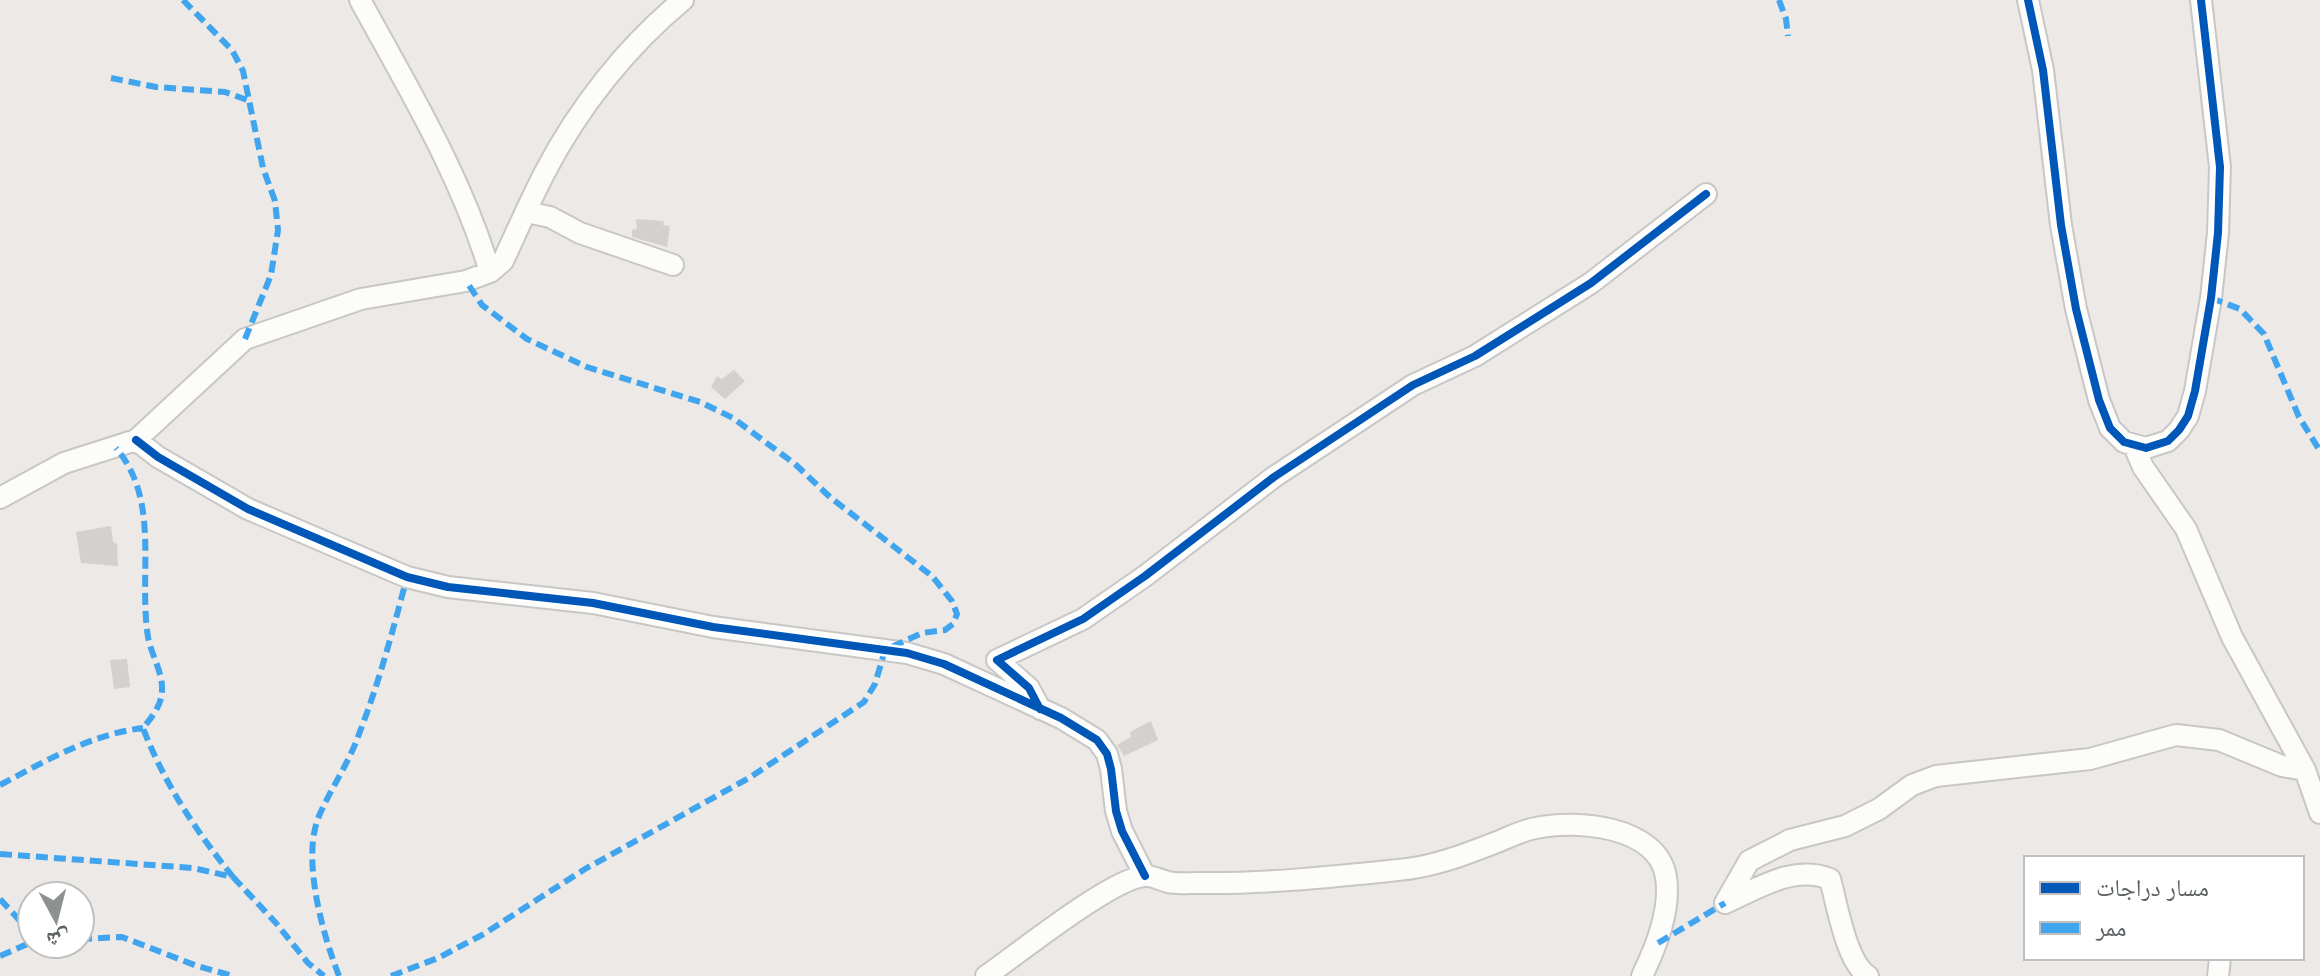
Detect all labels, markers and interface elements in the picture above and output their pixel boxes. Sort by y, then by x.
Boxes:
legend [2024,856,2304,960]
text: مسار دراجات [2096,872,2209,901]
north arrow [16,880,96,960]
text: ممر [2095,912,2127,941]
text: ش [45,925,72,955]

